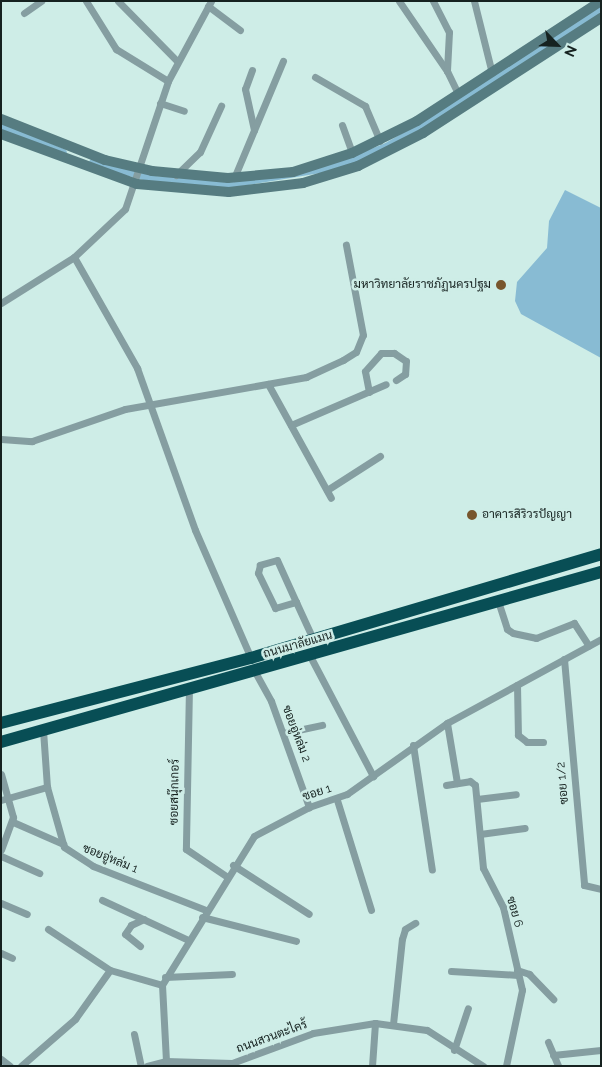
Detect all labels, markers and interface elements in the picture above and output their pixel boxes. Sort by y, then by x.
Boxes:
north arrow [532,20,582,70]
text: N [561,43,580,59]
place label: มหาวิทยาลัยราชภัฏนครปฐม [354,278,491,292]
marker: มหาวิทยาลัยราชภัฏนครปฐม [495,279,507,291]
place label: อาคารสิริวรปัญญา [482,508,572,522]
marker: อาคารสิริวรปัญญา [466,509,478,521]
street label: ถนนมาลัยแมน [262,628,334,662]
street label: ซอยอู่หล่ม 2 [279,704,313,764]
street label: ซอยสนุ๊กเกอร์ [167,759,183,825]
street label: ซอย 1/2 [554,761,572,805]
street label: ซอย 1 [301,782,333,804]
street label: ซอยอู่หล่ม 1 [80,841,140,877]
street label: ซอย 6 [503,895,525,929]
street label: ถนนสวนตะไคร้ [235,1018,309,1056]

